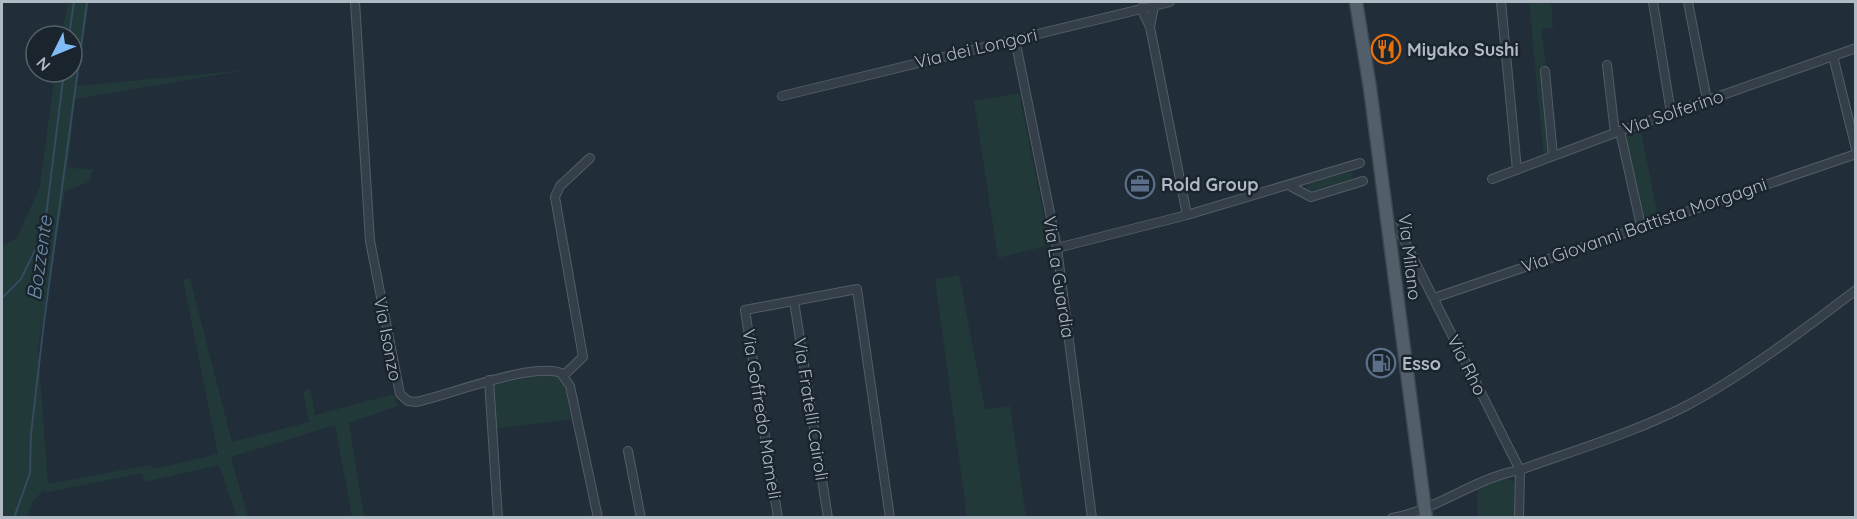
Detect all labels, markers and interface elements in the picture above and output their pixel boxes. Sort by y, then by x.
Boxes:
street label: Via dei Longori [913,23,1039,73]
north arrow [24,24,84,84]
restaurant icon: Miyako Sushi [1370,33,1402,65]
place label: Miyako Sushi [1407,38,1519,61]
text: N [32,53,54,75]
street label: Via Solferino [1620,84,1726,140]
office icon: Rold Group [1124,168,1156,200]
street label: Via Giovanni Battista Morgagni [1518,172,1770,278]
place label: Rold Group [1161,173,1259,196]
street label: Via Milano [1393,213,1427,301]
water label: Bozzente [21,214,57,302]
street label: Via La Guardia [1038,215,1080,339]
street label: Via Isonzo [369,295,407,383]
street label: Via Goffredo Mameli [737,327,787,501]
street label: Via Rho [1442,331,1492,399]
street label: Via Fratelli Cairoli [788,336,834,482]
fuel station icon: Esso [1365,347,1397,379]
place label: Esso [1402,352,1441,375]

